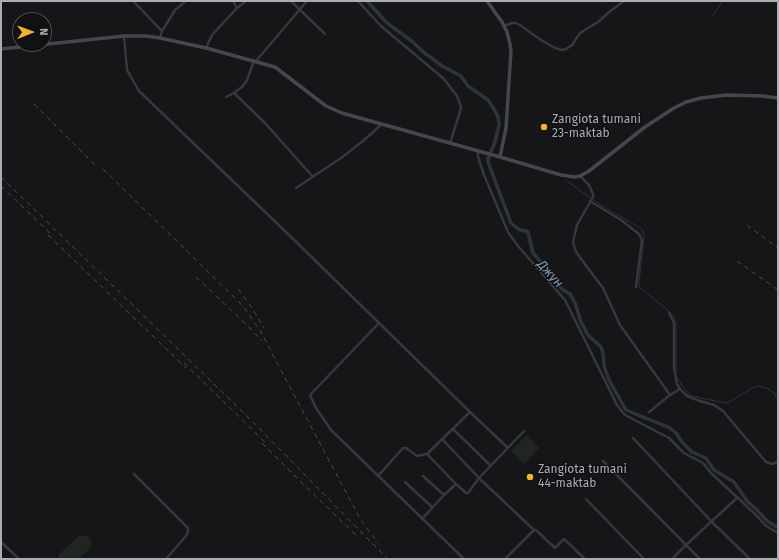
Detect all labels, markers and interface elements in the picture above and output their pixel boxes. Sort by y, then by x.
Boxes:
north arrow [12,12,52,52]
text: N [37,28,50,36]
place label: Zangiota tumani 23-maktab [552,113,641,141]
marker: Zangiota tumani 23-maktab [539,122,549,132]
water label: Джун [534,257,566,291]
place label: Zangiota tumani 44-maktab [538,463,627,491]
marker: Zangiota tumani 44-maktab [525,472,535,482]

